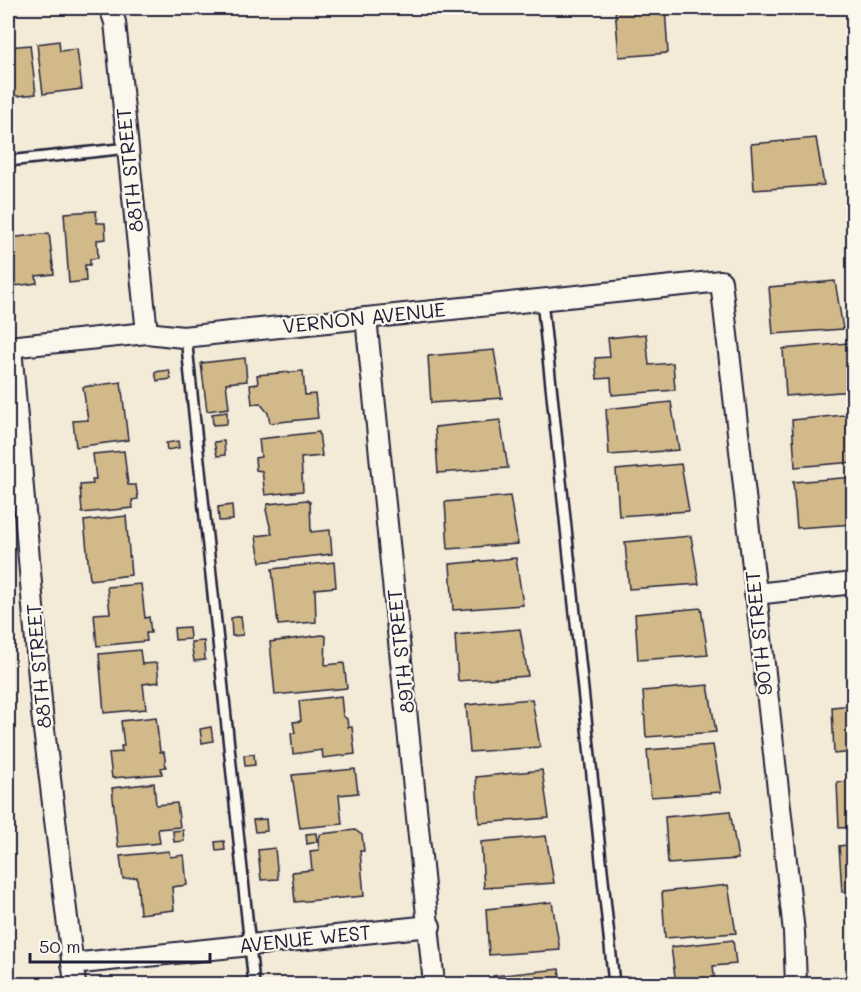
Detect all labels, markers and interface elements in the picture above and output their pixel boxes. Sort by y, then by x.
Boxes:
street label: 88TH STREET [110,106,148,234]
street label: VERNON AVENUE [281,296,447,338]
street label: 90TH STREET [739,569,777,697]
street label: 89TH STREET [381,588,419,715]
street label: 88TH STREET [20,603,56,730]
street label: AVENUE WEST [238,918,372,958]
scale bar [30,926,210,964]
text: 50 m [39,934,81,958]

